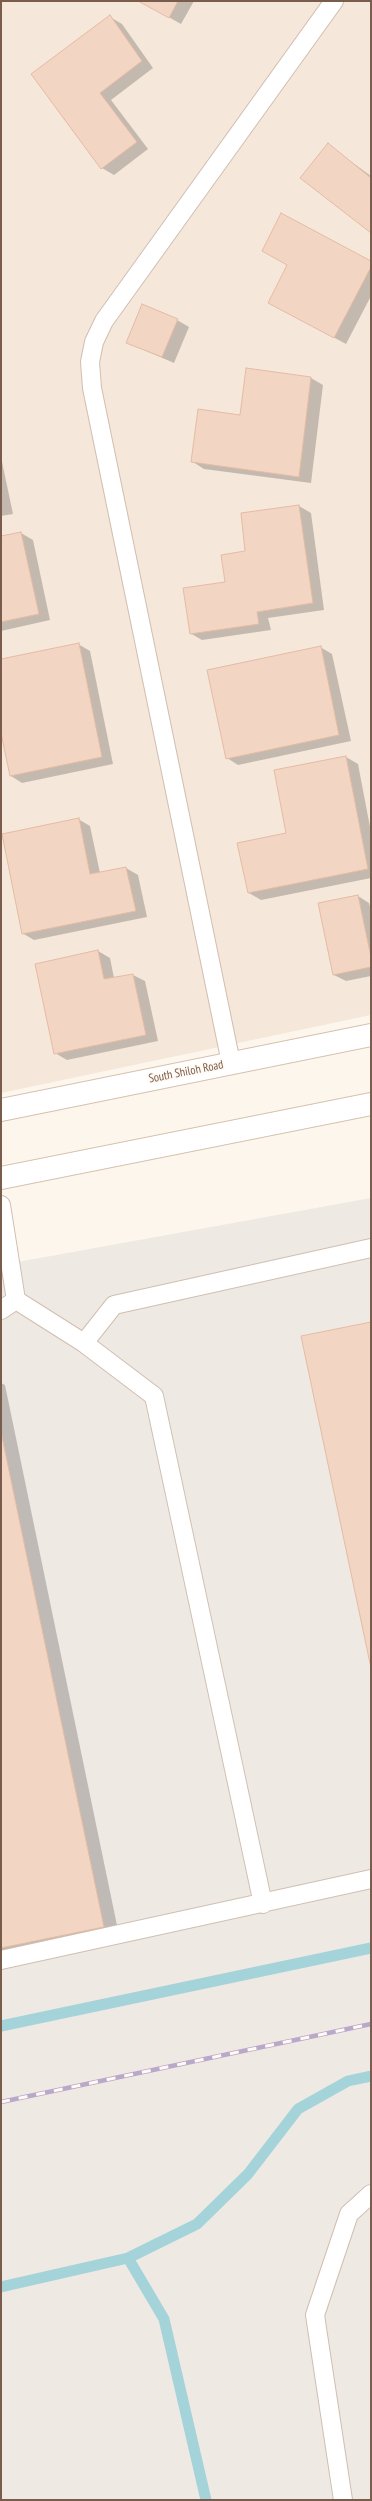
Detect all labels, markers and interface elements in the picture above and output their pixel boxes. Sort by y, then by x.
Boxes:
street label: South Shiloh Road [147,1058,225,1086]

